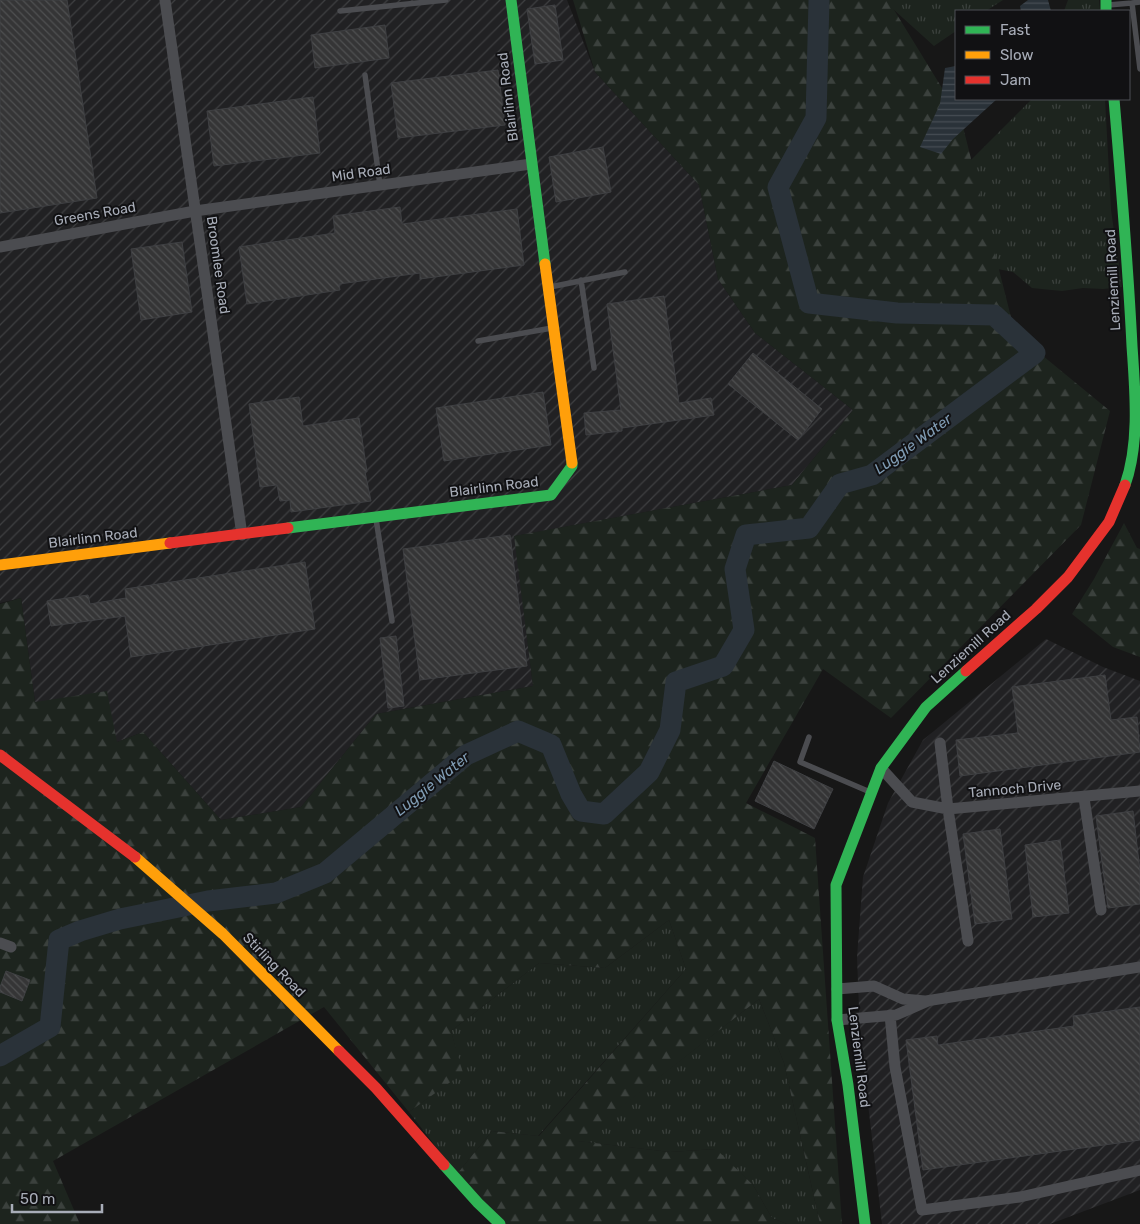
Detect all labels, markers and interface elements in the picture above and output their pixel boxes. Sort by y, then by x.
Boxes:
legend [955,10,1130,100]
text: Fast [1000,21,1030,39]
text: Slow [1000,46,1033,64]
street label: Blairlinn Road [494,52,522,142]
text: Jam [1000,71,1031,89]
street label: Mid Road [330,160,392,186]
street label: Greens Road [53,198,137,230]
street label: Broomlee Road [203,215,233,315]
street label: Lenziemill Road [1102,229,1124,331]
water label: Luggie Water [871,409,956,478]
street label: Blairlinn Road [449,473,539,501]
street label: Blairlinn Road [48,524,138,552]
street label: Lenziemill Road [928,607,1014,687]
water label: Luggie Water [391,747,474,820]
street label: Tannoch Drive [968,776,1062,802]
street label: Stirling Road [239,929,309,1001]
street label: Lenziemill Road [844,1006,874,1108]
scale bar [12,1182,102,1214]
text: 50 m [20,1190,55,1208]

